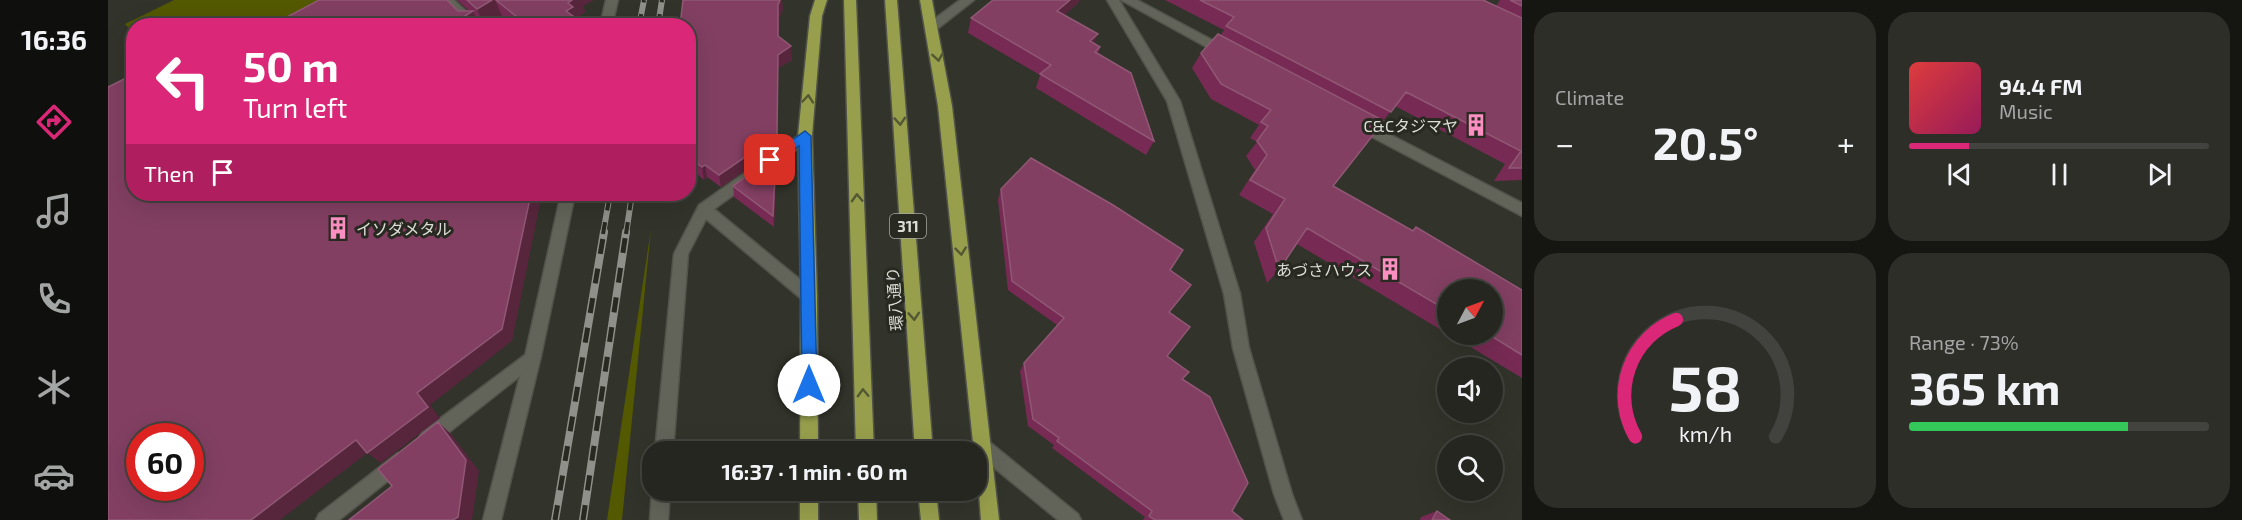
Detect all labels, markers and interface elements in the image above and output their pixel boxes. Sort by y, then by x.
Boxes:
text: 16:36 [21,23,87,55]
text: 50 m [243,40,339,90]
icon: left [144,42,222,120]
one-way arrow [931,53,943,62]
text: 94.4 FM [1999,73,2082,99]
text: Climate [1555,85,1624,109]
text: Turn left [243,91,347,123]
one-way arrow [801,95,814,104]
text: Music [1999,99,2053,123]
icon: directions [33,101,75,143]
building icon: C&Cタジマヤ [1463,112,1489,138]
text: 20.5° [1653,115,1758,169]
place label: C&Cタジマヤ [1363,116,1458,135]
one-way arrow [893,117,906,126]
text: − [1555,123,1574,163]
text: + [1837,123,1855,163]
pin [744,134,795,185]
icon: arrive [753,143,786,176]
icon: arrive [206,156,239,189]
icon: previous [1943,158,1976,191]
icon: pause [2043,158,2076,191]
icon: next [2143,158,2176,191]
text: Then [144,160,194,186]
icon: music [33,190,75,232]
one-way arrow [850,194,863,203]
road number: 311 [890,214,926,238]
building icon: イソダメタル [325,215,351,241]
place label: イソダメタル [356,219,452,238]
one-way arrow [954,246,967,256]
building icon: あづさハウス [1377,256,1403,282]
place label: あづさハウス [1276,260,1372,279]
street label: 環八通り [882,266,906,332]
icon: phone [33,278,75,320]
north arrow [1437,279,1503,345]
map controls [1437,279,1503,501]
one-way arrow [908,311,921,320]
text: Range · 73% [1909,330,2019,354]
text: 58 [1668,349,1742,424]
position arrow [777,353,841,417]
button: sound [1437,357,1503,423]
text: 365 km [1909,360,2060,414]
icon: climate [33,366,75,408]
one-way arrow [857,389,870,398]
text: km/h [1678,422,1732,447]
speed limit sign: 60 [126,423,204,501]
button: search [1437,435,1503,501]
icon: car [33,455,75,497]
text: 16:37 · 1 min · 60 m [721,458,908,484]

